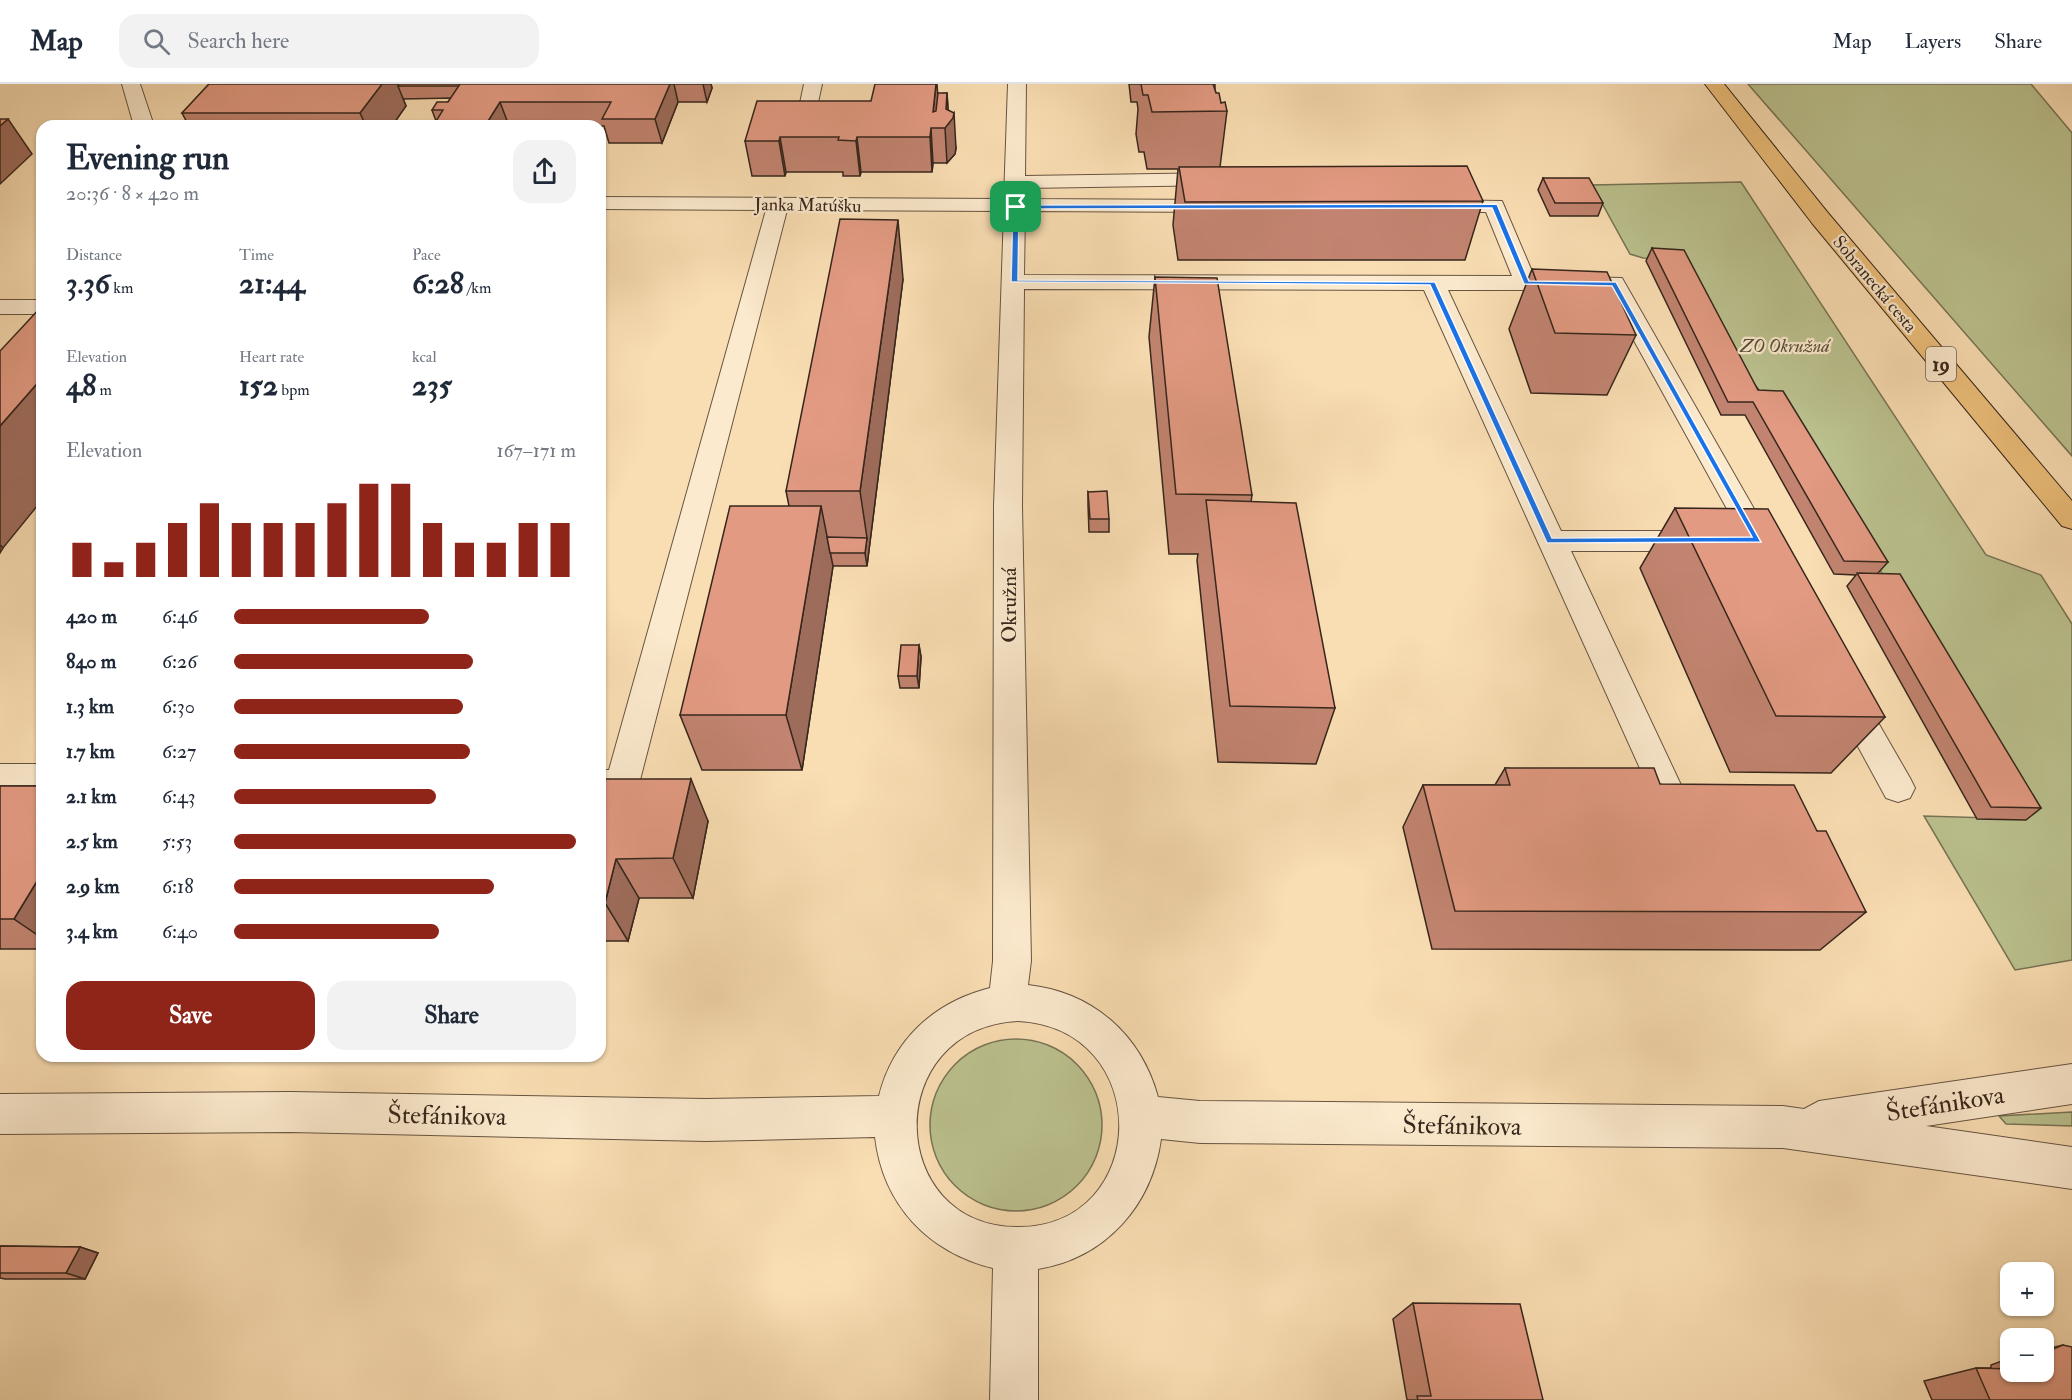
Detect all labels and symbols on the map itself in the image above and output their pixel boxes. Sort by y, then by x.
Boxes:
pin [990,181,1041,232]
street label: Janka Matúšku [753,193,862,218]
street label: Sobranecká cesta [1827,231,1922,338]
park label: ZO Okružná [1739,335,1831,358]
road number: 19 [1926,347,1956,381]
street label: Okružná [996,567,1023,643]
street label: Štefánikova [1883,1077,2007,1129]
street label: Štefánikova [387,1097,507,1133]
street label: Štefánikova [1402,1107,1522,1143]

